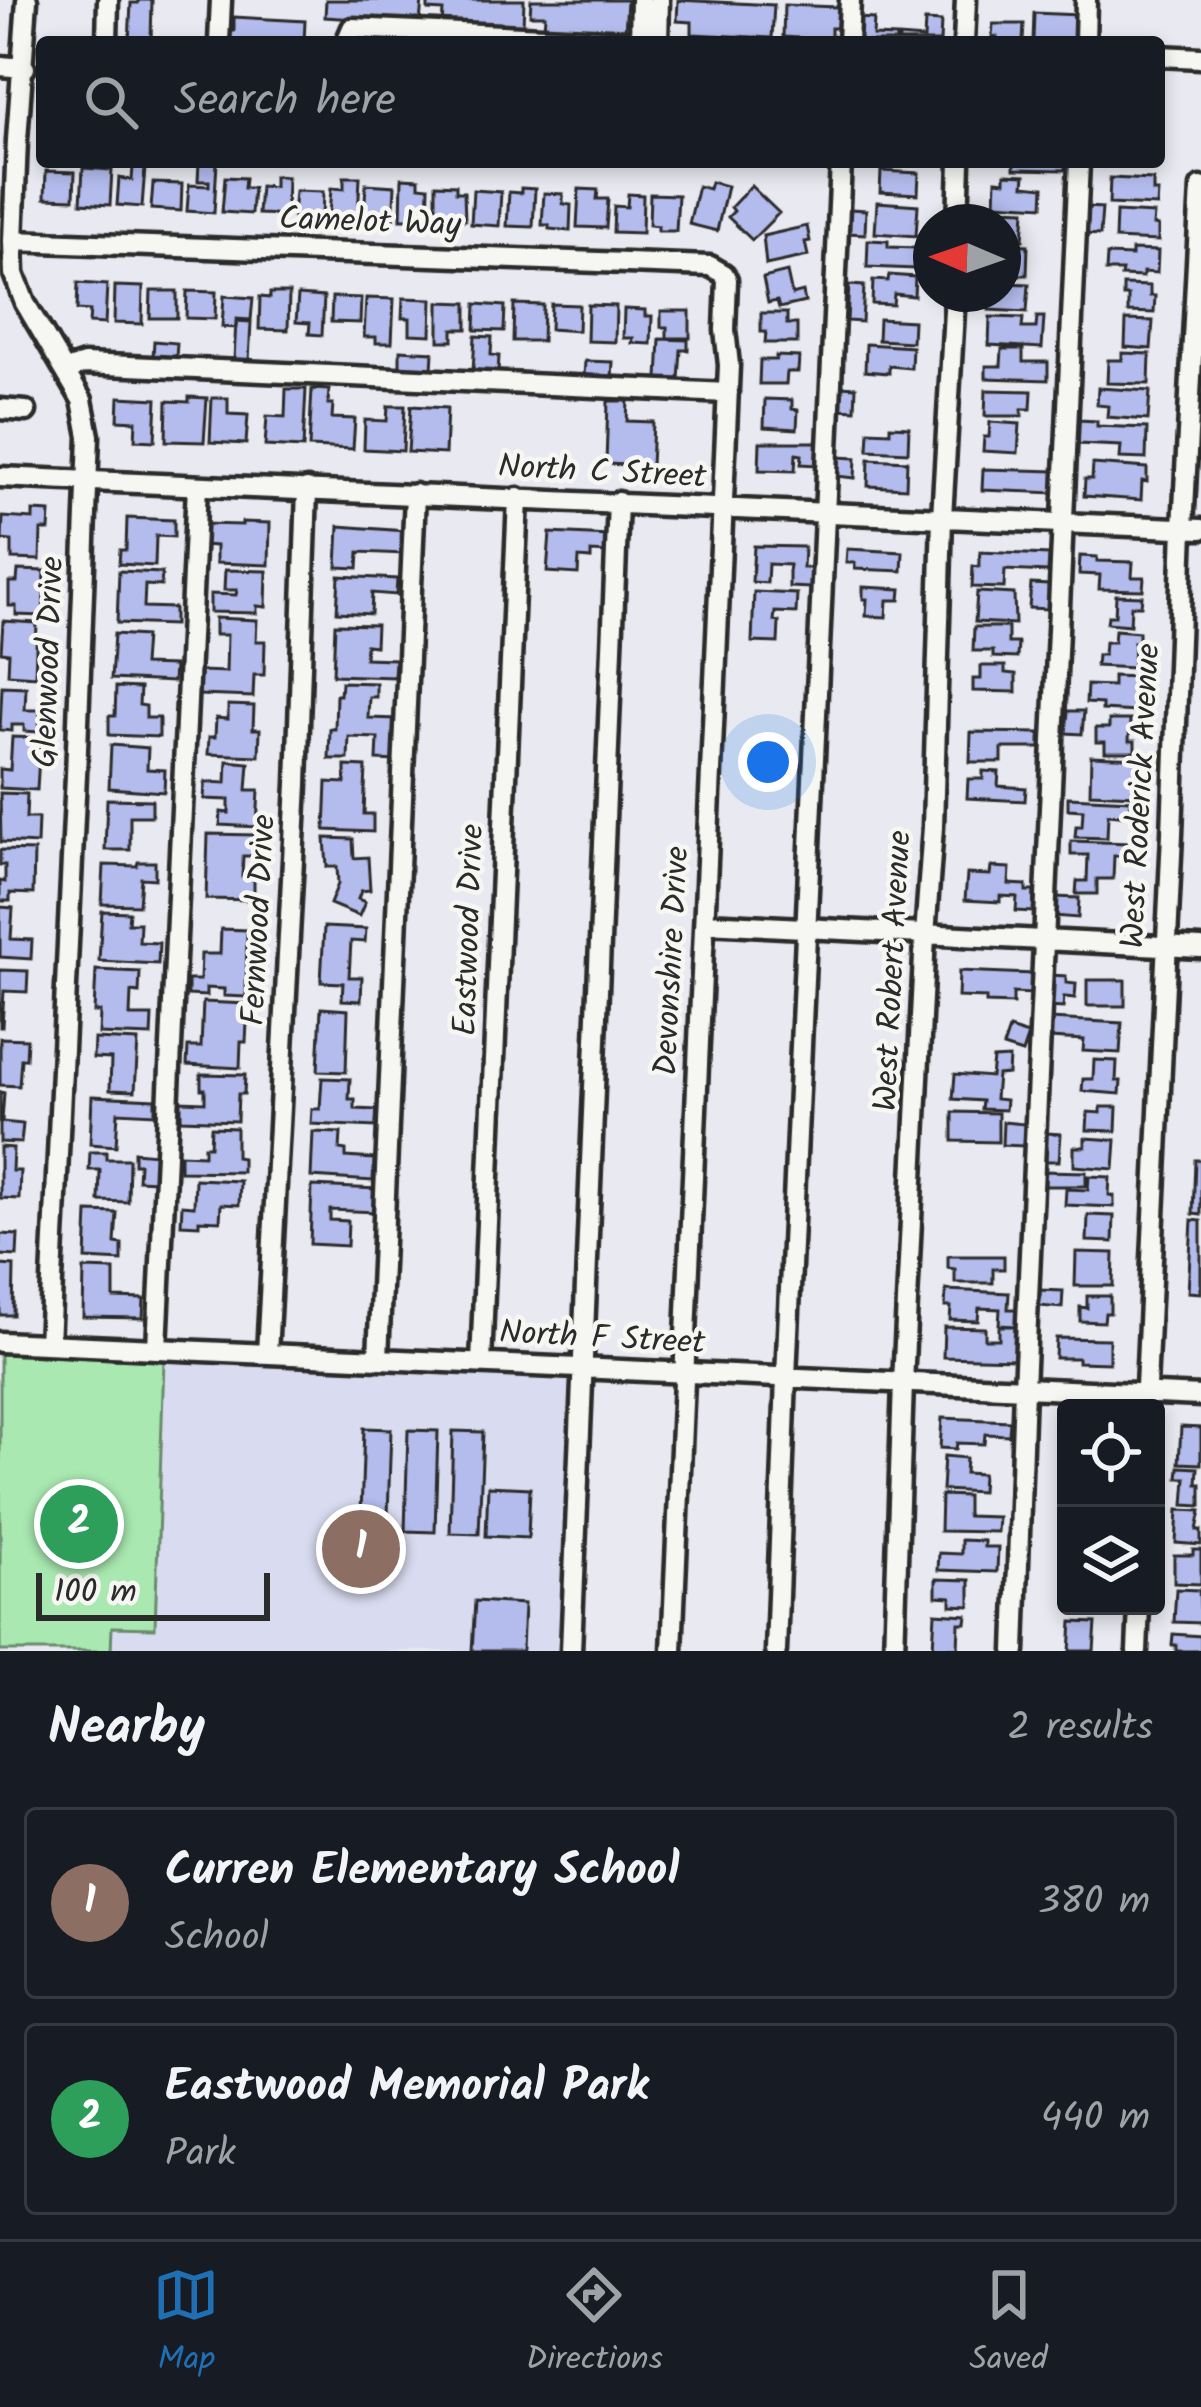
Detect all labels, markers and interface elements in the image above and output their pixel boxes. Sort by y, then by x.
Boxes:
search box [36,36,1165,168]
text: Search here [174,66,396,138]
icon: search [78,69,144,135]
street label: Camelot Way [278,193,462,253]
north arrow [913,204,1021,312]
street label: North C Street [496,441,709,505]
street label: Glenwood Drive [20,555,80,769]
street label: West Roderick Avenue [1108,642,1176,950]
your location [738,732,798,792]
street label: Fernwood Drive [228,813,292,1027]
street label: Eastwood Drive [440,823,500,1037]
street label: West Robert Avenue [860,829,928,1113]
street label: Devonshire Drive [641,845,705,1077]
street label: North F Street [498,1307,708,1371]
map controls [1057,1399,1165,1615]
button: locate [1057,1399,1165,1507]
pin: 2 [40,1479,118,1569]
pin: 1 [322,1504,400,1594]
button: layers [1057,1507,1165,1615]
scale bar [36,1567,270,1620]
text: 100 m [54,1567,137,1620]
text: Nearby [48,1689,205,1770]
text: 2 results [1008,1698,1153,1760]
text: Curren Elementary School [165,1836,679,1908]
text: 1 [84,1872,96,1934]
text: 380 m [1038,1872,1150,1934]
text: School [165,1908,269,1970]
text: Eastwood Memorial Park [165,2052,648,2124]
text: 2 [79,2088,101,2150]
text: 440 m [1041,2088,1150,2150]
text: Park [165,2124,236,2186]
tab: Map [153,2262,219,2387]
tab: Directions [526,2262,663,2387]
tab: Saved [969,2262,1048,2387]

